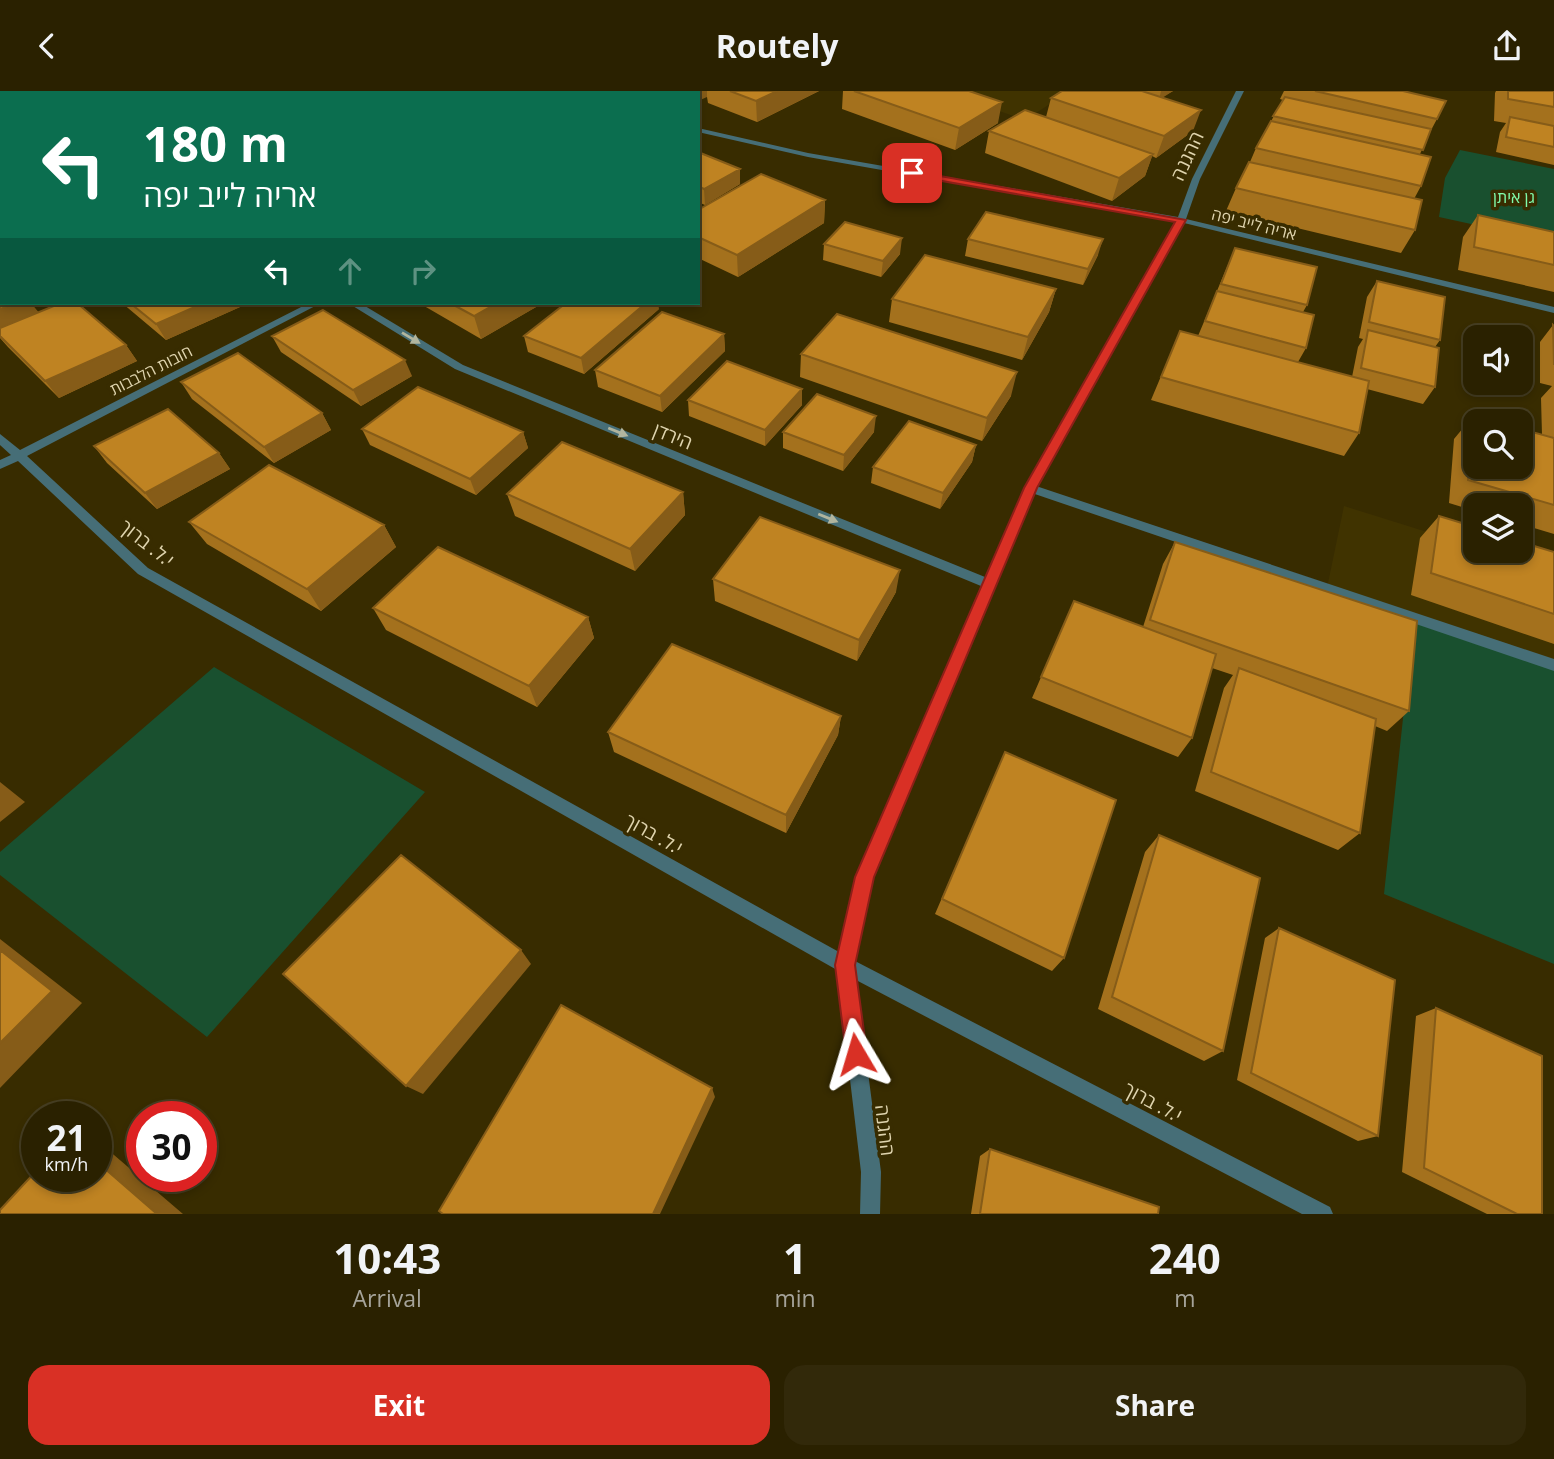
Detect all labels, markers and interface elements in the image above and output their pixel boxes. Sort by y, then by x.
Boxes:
text: Routely [716,24,838,67]
icon: back [28,27,66,65]
icon: share [1488,27,1526,65]
text: 180 m [143,110,288,176]
icon: left [28,119,119,210]
street label: ההגנה [1164,127,1210,185]
pin [882,143,942,203]
icon: arrive [893,154,931,192]
text: אריה לייב יפה [143,173,317,216]
park label: גן איתן [1493,186,1535,208]
street label: אריה לייב יפה [1209,203,1299,245]
icon: left [258,252,296,290]
icon: ahead [331,252,369,290]
icon: right [404,252,442,290]
map controls [1463,325,1533,563]
button: sound [1463,325,1533,395]
one-way arrow [401,332,421,345]
street label: חובות הלבבות [106,340,196,400]
button: search [1463,409,1533,479]
street label: הירדן [649,416,697,456]
one-way arrow [607,427,628,438]
button: layers [1463,493,1533,563]
one-way arrow [818,513,839,524]
street label: י.ל. ברוך [114,514,180,572]
street label: י.ל. ברוך [620,808,688,860]
position arrow [819,1017,893,1091]
street label: י.ל. ברוך [1119,1076,1187,1128]
speed limit sign: 30 [126,1101,217,1192]
street label: ההגנה [869,1103,901,1157]
text: 21 [46,1114,87,1161]
text: km/h [45,1152,88,1176]
text: 10:43 [333,1229,441,1286]
text: 1 [783,1229,807,1286]
text: 240 [1149,1229,1221,1286]
text: Arrival [353,1282,422,1314]
text: min [774,1282,816,1314]
text: m [1174,1282,1195,1314]
button: Exit [28,1365,770,1445]
button: Share [784,1365,1526,1445]

